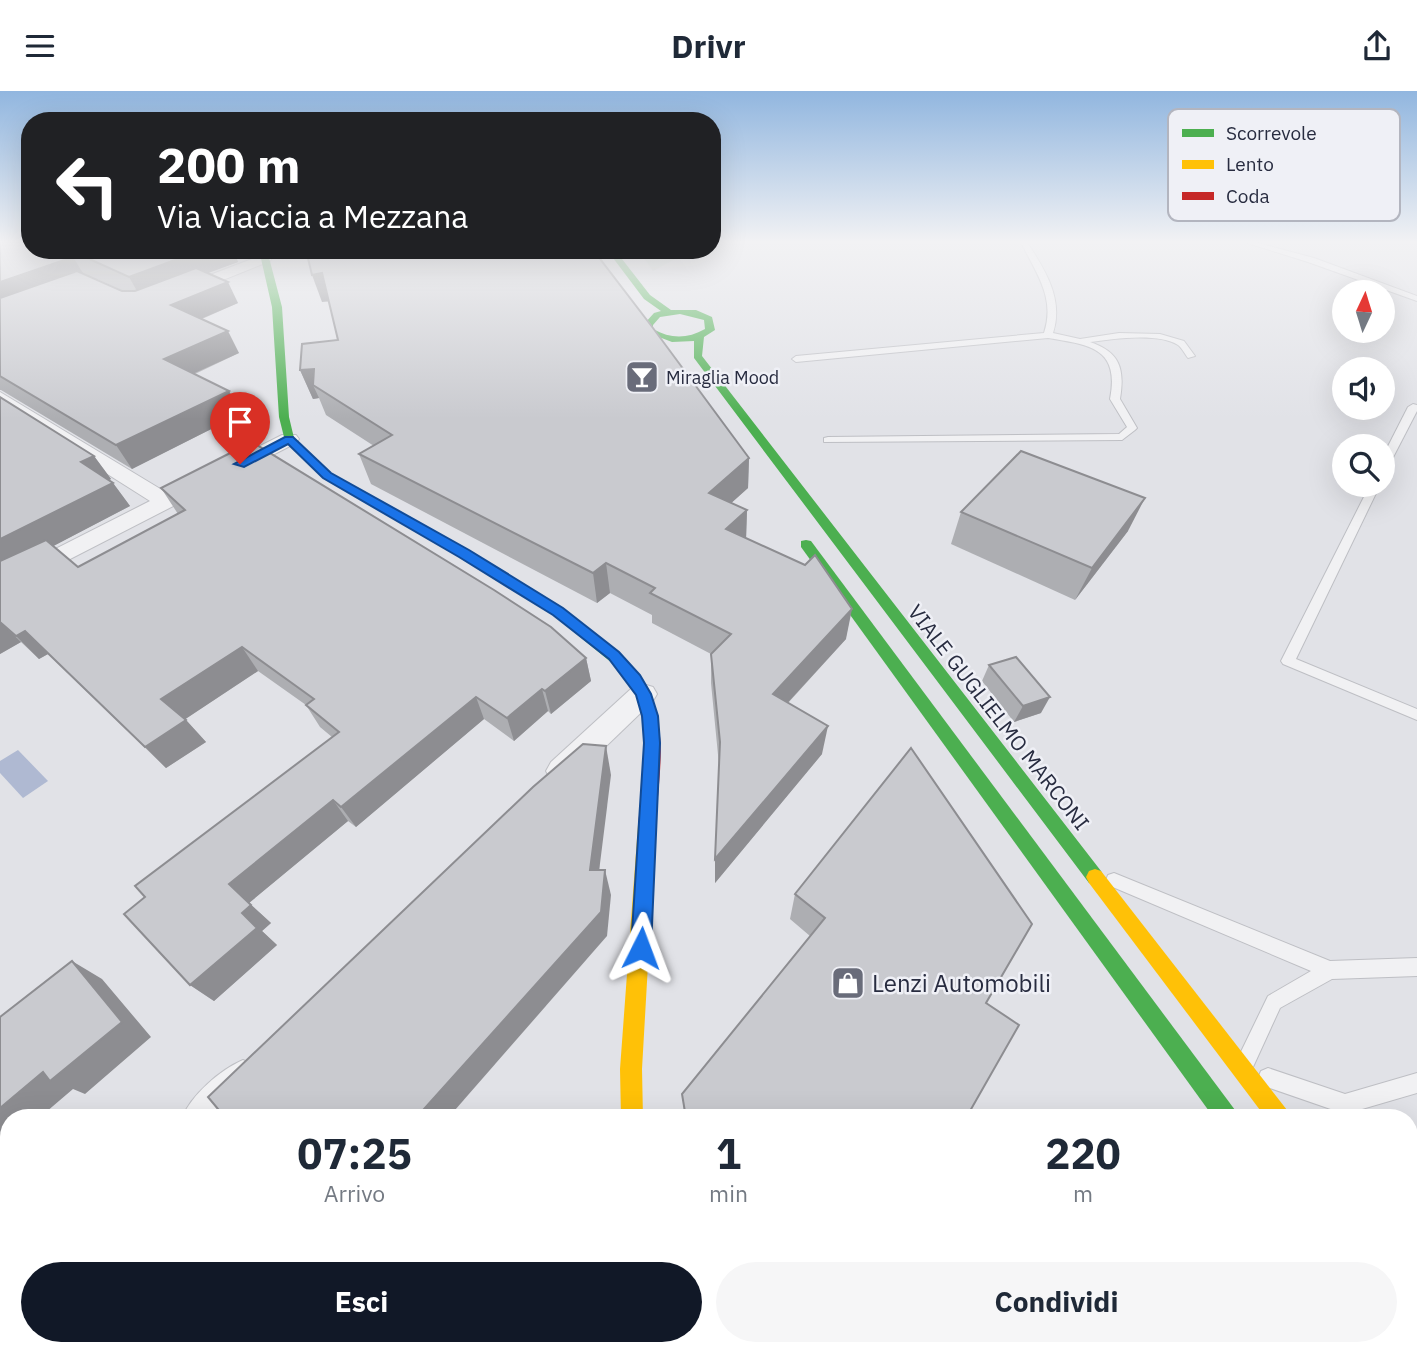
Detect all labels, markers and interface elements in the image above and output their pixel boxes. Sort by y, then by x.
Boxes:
text: Drivr [671,25,746,67]
icon: menu [21,27,59,65]
icon: share [1358,27,1396,65]
legend [1168,109,1400,221]
text: Scorrevole [1226,121,1317,145]
text: 200 m [157,133,301,196]
icon: left [42,140,133,231]
text: Lento [1226,152,1274,176]
text: Coda [1226,184,1270,208]
text: Via Viaccia a Mezzana [157,195,468,237]
north arrow [1332,280,1395,343]
map controls [1332,280,1395,497]
button: sound [1332,357,1395,420]
bar icon: Miraglia Mood [623,358,661,396]
place label: Miraglia Mood [666,366,779,389]
pin [210,392,270,464]
icon: arrive [221,403,259,441]
button: search [1332,434,1395,497]
street label: VIALE GUGLIELMO MARCONI [902,598,1096,836]
position arrow [604,911,678,985]
shop icon: Lenzi Automobili [829,964,867,1002]
place label: Lenzi Automobili [872,967,1051,999]
text: 07:25 [297,1126,412,1181]
text: 1 [716,1126,741,1181]
text: 220 [1045,1126,1121,1181]
text: Arrivo [324,1178,385,1208]
text: min [709,1178,748,1208]
text: m [1073,1178,1093,1208]
button: Esci [21,1262,702,1342]
button: Condividi [716,1262,1397,1342]

